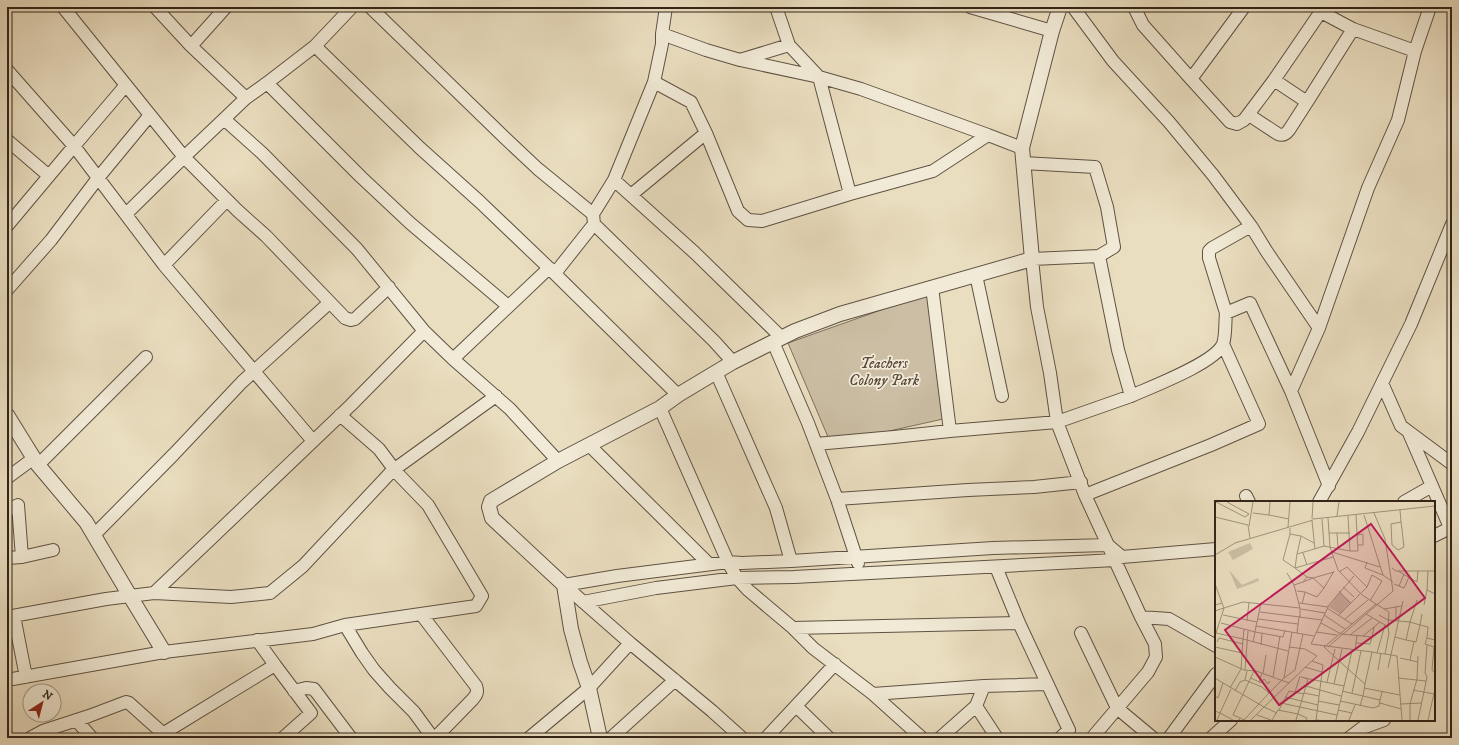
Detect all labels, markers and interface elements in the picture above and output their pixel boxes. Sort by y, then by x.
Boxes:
park label: Teachers Colony Park [849,354,920,390]
inset map [1215,501,1435,721]
north arrow [22,683,62,723]
text: N [40,687,55,704]

